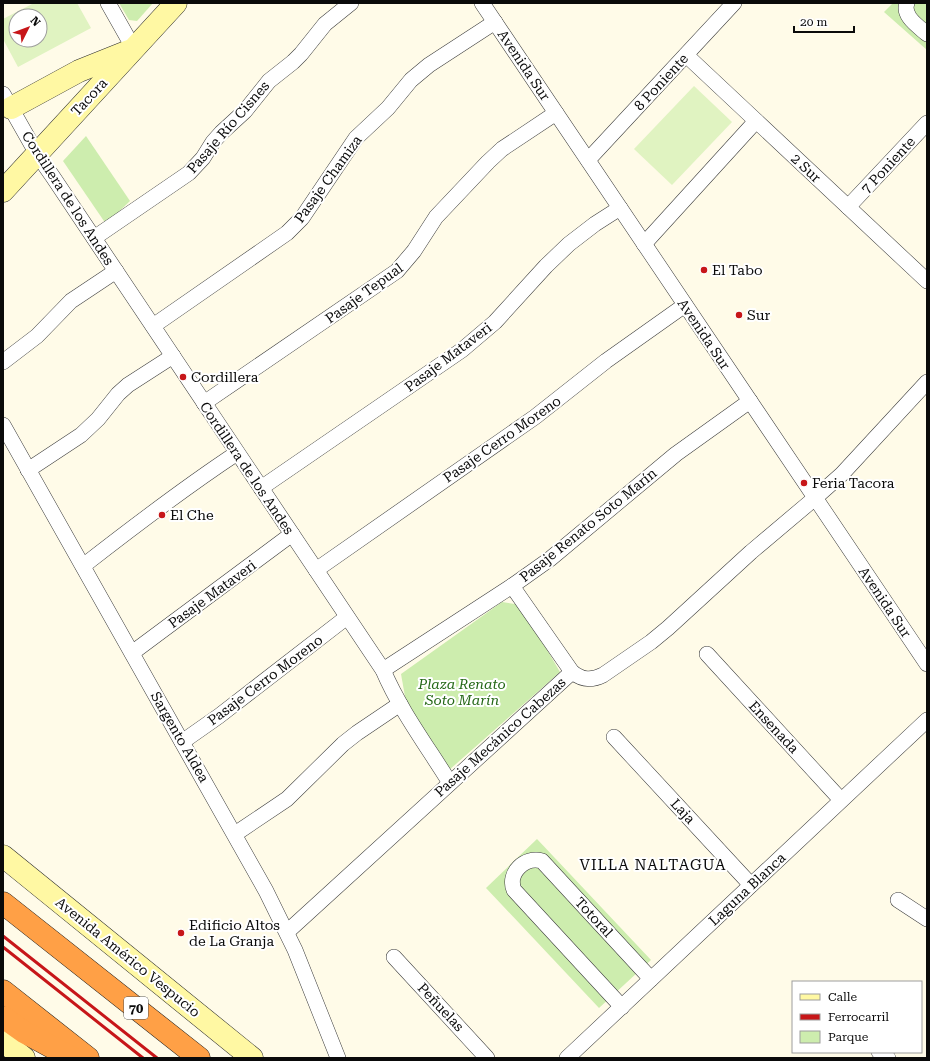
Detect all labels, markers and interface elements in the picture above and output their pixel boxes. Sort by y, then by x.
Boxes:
north arrow [8,8,48,48]
scale bar [794,8,854,34]
text: N [27,14,43,30]
text: 20 m [800,15,827,29]
street label: Avenida Sur [495,27,554,104]
street label: 8 Poniente [631,50,691,114]
street label: Tacora [68,75,111,119]
street label: Pasaje Río Cisnes [184,77,273,176]
street label: Cordillera de los Andes [19,128,117,268]
street label: Pasaje Chamiza [291,132,365,226]
street label: 7 Poniente [858,133,918,197]
street label: 2 Sur [788,150,824,186]
street label: Pasaje Tepual [322,259,406,326]
place label: El Tabo [712,262,763,278]
marker: El Tabo [699,265,709,275]
street label: Avenida Sur [675,296,734,373]
place label: Sur [747,307,770,323]
marker: Sur [734,310,744,320]
street label: Pasaje Mataveri [401,319,495,395]
place label: Cordillera [191,369,259,385]
marker: Cordillera [178,372,188,382]
street label: Pasaje Cerro Moreno [440,392,564,486]
street label: Cordillera de los Andes [197,399,298,538]
street label: Pasaje Renato Soto Marín [516,465,660,585]
place label: Feria Tacora [812,475,895,491]
marker: Feria Tacora [799,478,809,488]
place label: El Che [170,507,214,523]
marker: El Che [157,510,167,520]
street label: Pasaje Mataveri [165,556,259,631]
street label: Avenida Sur [856,564,915,641]
street label: Pasaje Cerro Moreno [204,632,326,728]
street label: Pasaje Mecánico Cabezas [431,674,569,800]
park label: Plaza Renato Soto Marín [417,676,506,708]
street label: Sargento Aldea [148,689,213,786]
street label: Ensenada [746,698,802,757]
street label: Laja [668,795,699,827]
street label: Laguna Blanca [705,849,789,929]
district label: VILLA NALTAGUA [579,856,727,874]
street label: Avenida Américo Vespucio [53,894,203,1020]
street label: Totoral [572,894,617,941]
place label: Edificio Altos de La Granja [189,917,280,949]
marker: Edificio Altos de La Granja [176,928,186,938]
street label: Peñuelas [415,980,468,1035]
legend [792,981,922,1053]
text: Calle [828,990,858,1004]
road number: 70 [124,997,148,1019]
text: Ferrocarril [828,1010,889,1024]
text: Parque [828,1030,869,1044]

